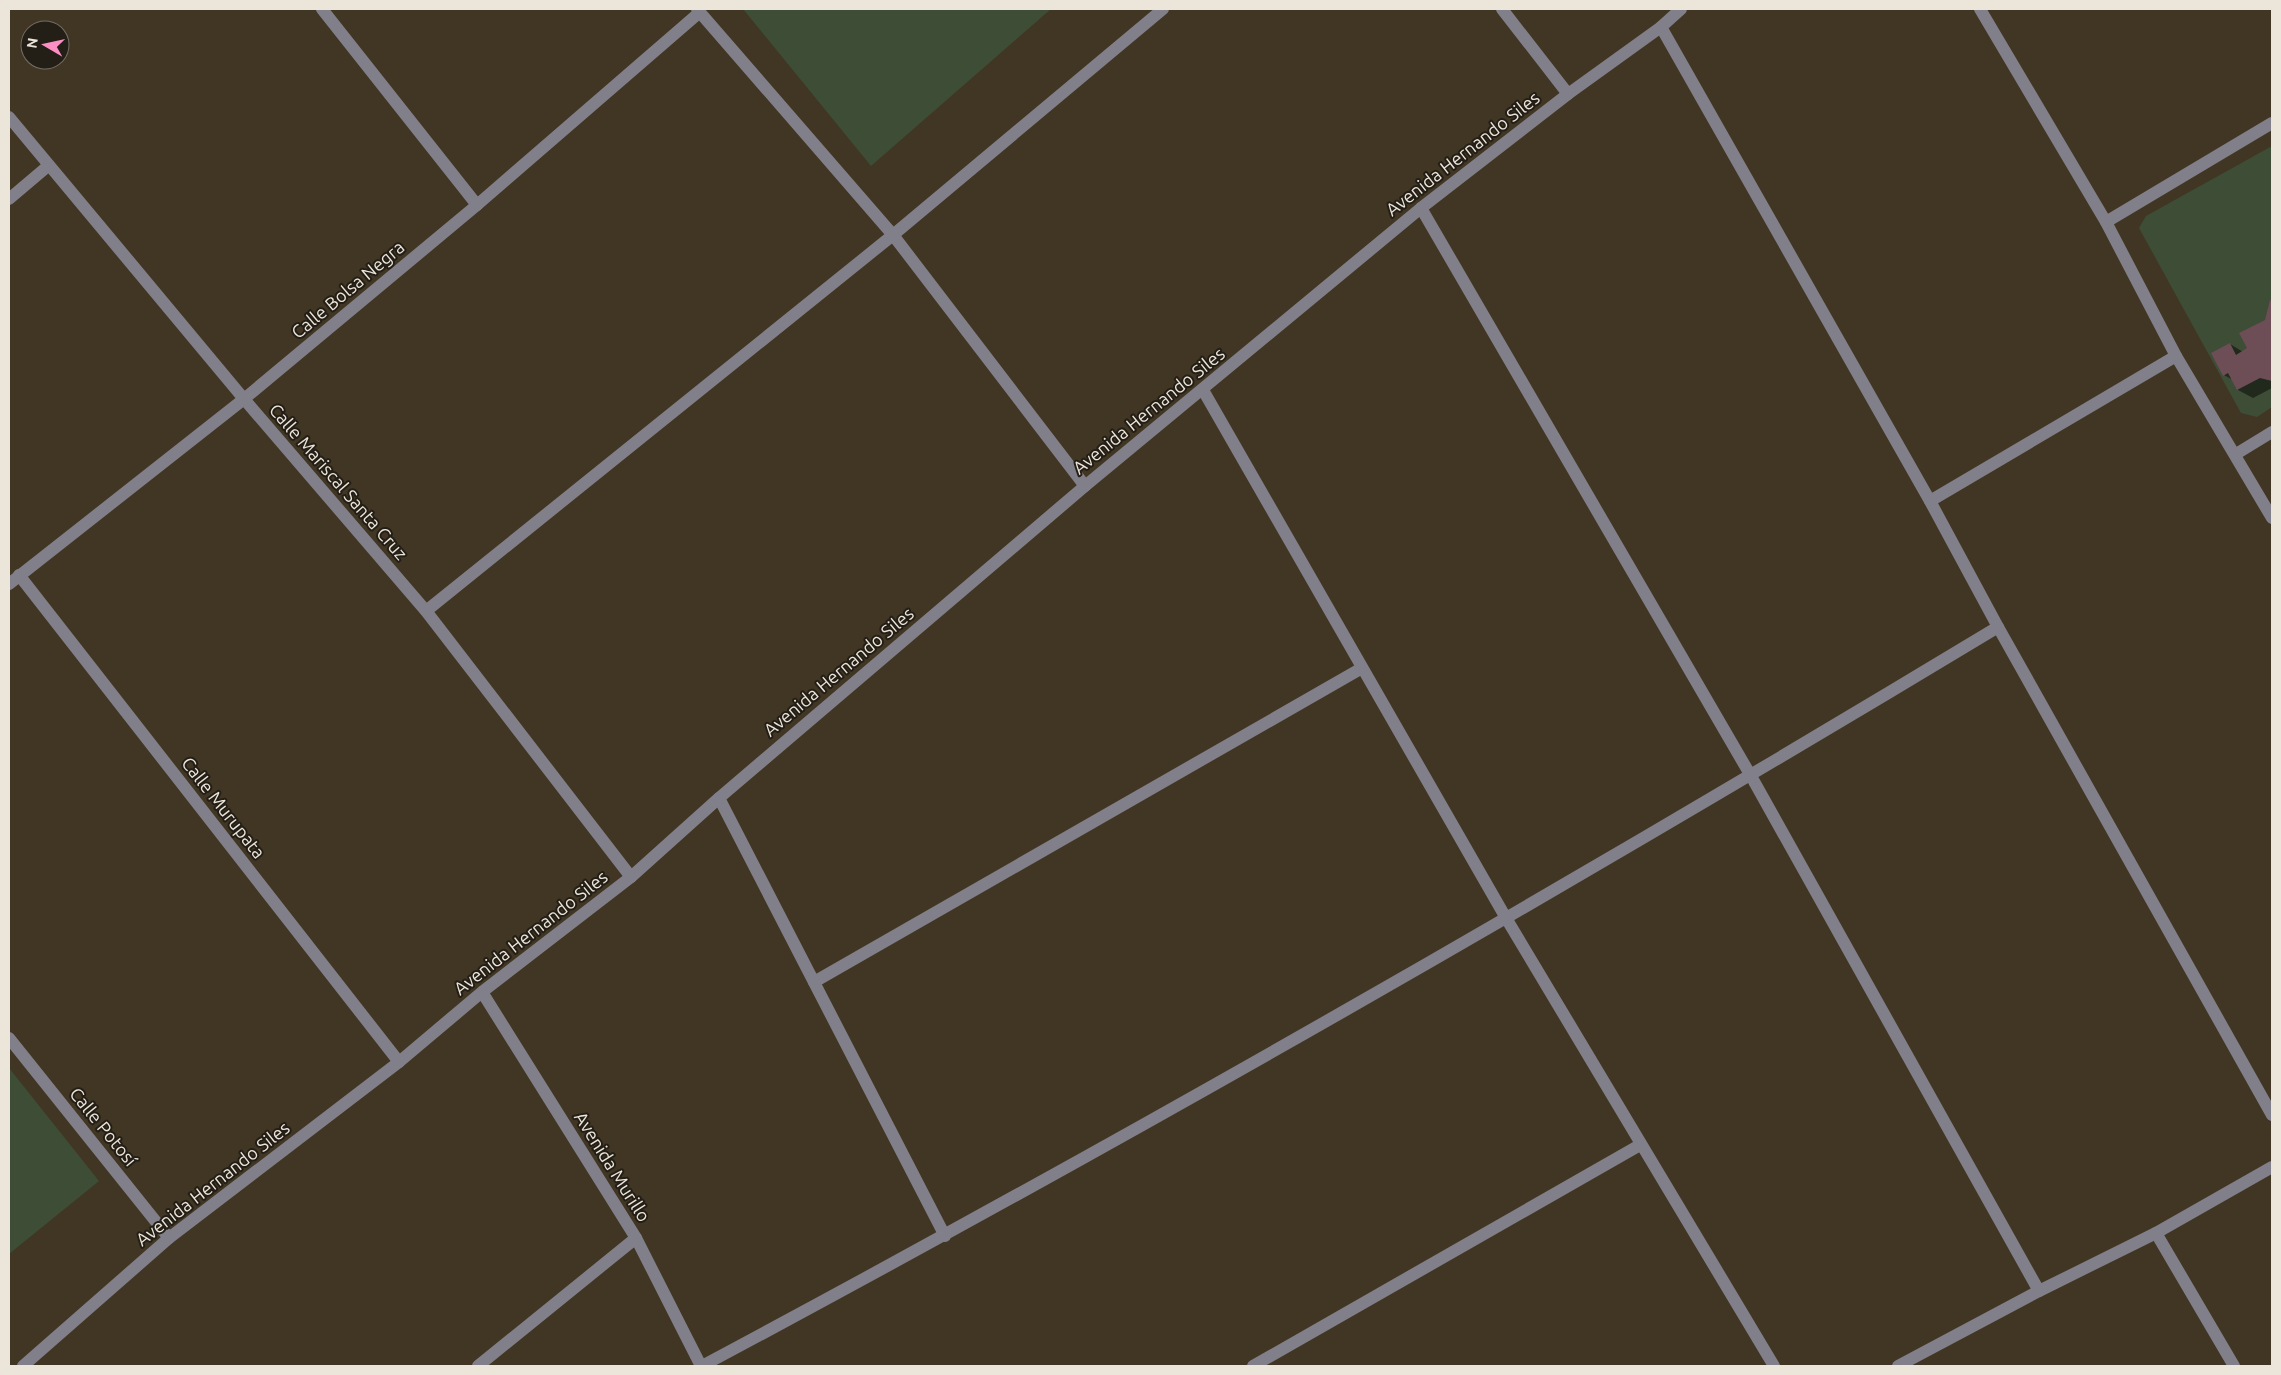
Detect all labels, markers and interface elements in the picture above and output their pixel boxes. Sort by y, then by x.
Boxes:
north arrow [20,20,70,70]
text: N [23,37,41,49]
street label: Avenida Hernando Siles [1382,87,1543,219]
street label: Calle Bolsa Negra [287,236,408,342]
street label: Avenida Hernando Siles [1069,343,1228,478]
street label: Calle Mariscal Santa Cruz [266,399,412,563]
street label: Avenida Hernando Siles [759,603,917,740]
street label: Calle Murupata [178,753,269,862]
street label: Avenida Hernando Siles [450,866,611,998]
street label: Calle Potosí [66,1083,142,1170]
street label: Avenida Murillo [571,1108,655,1225]
street label: Avenida Hernando Siles [132,1117,293,1249]

